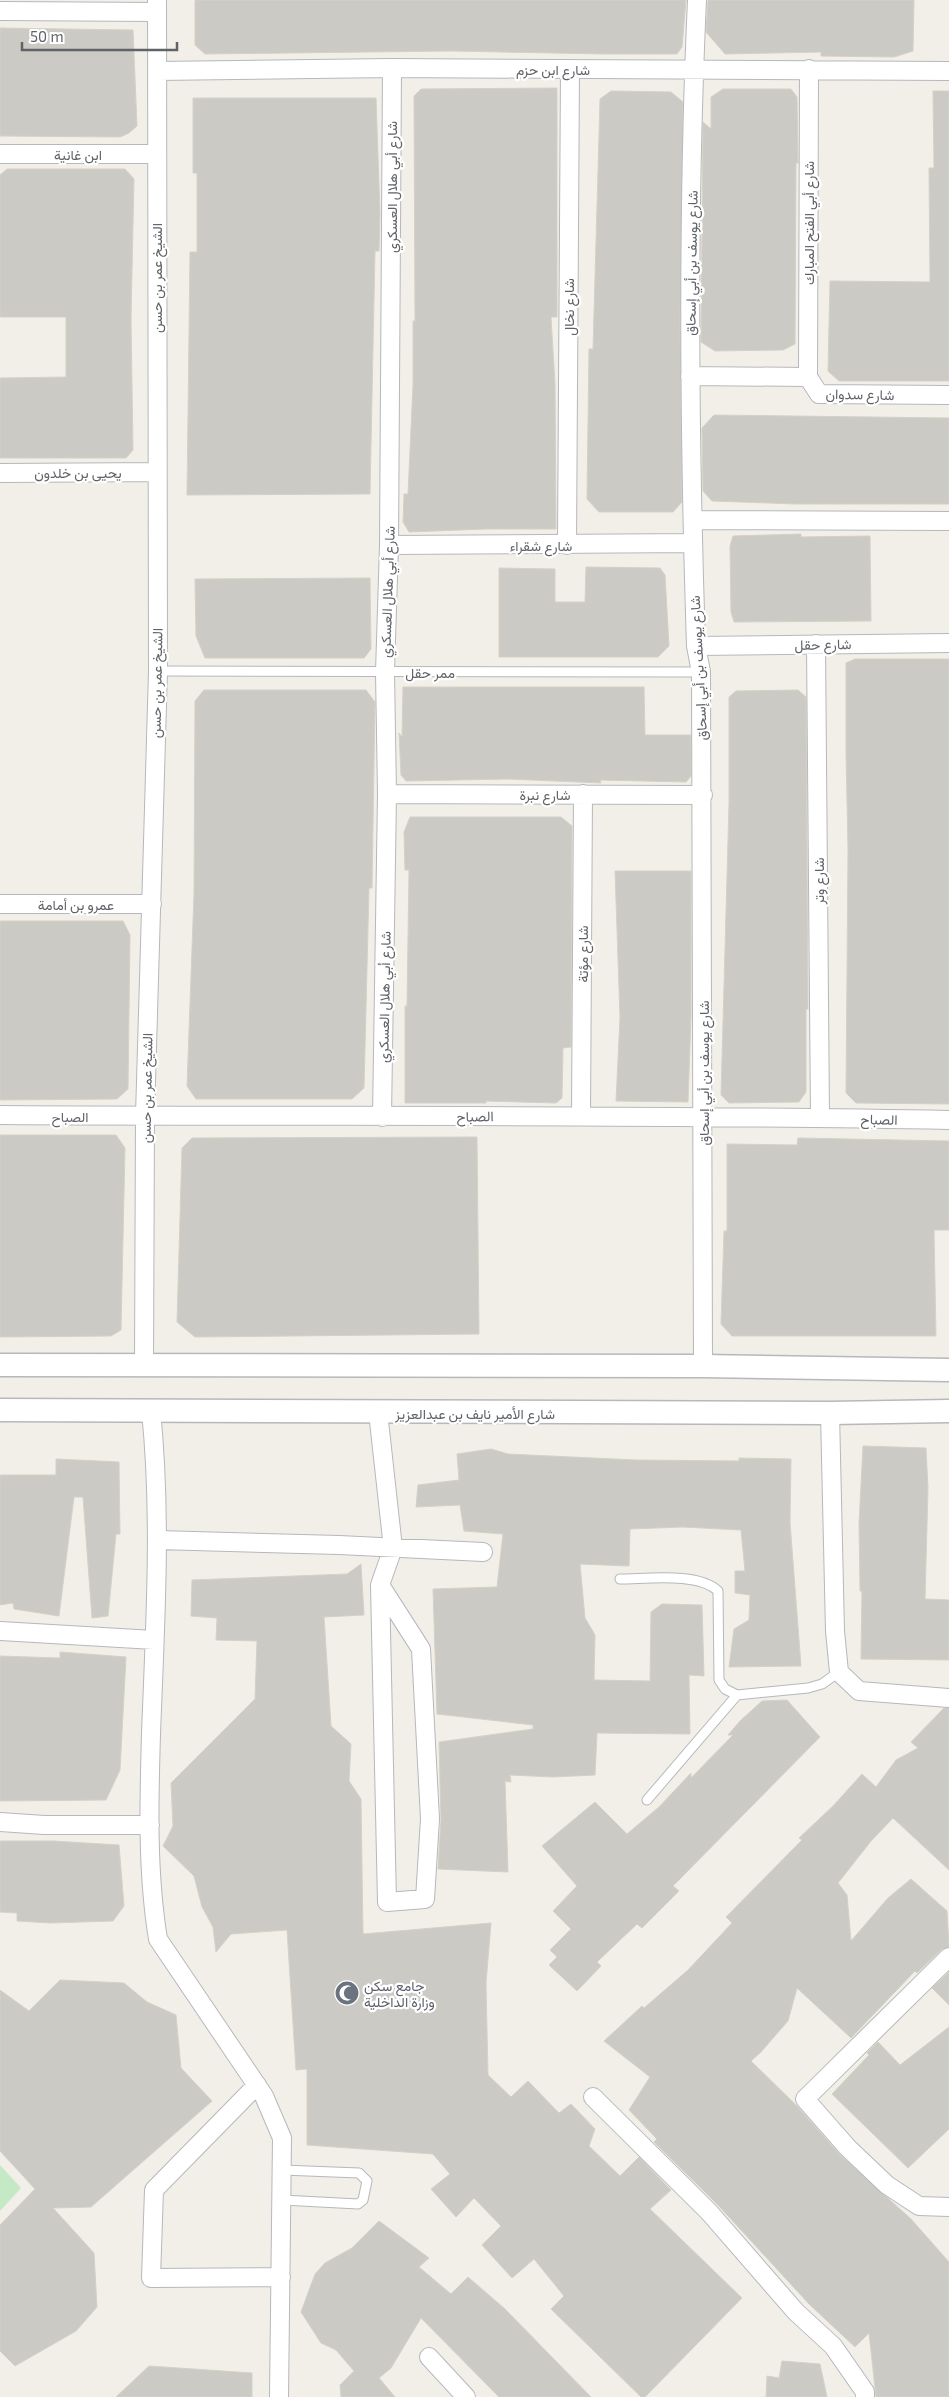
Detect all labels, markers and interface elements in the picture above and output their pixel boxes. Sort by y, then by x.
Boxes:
scale bar [22,20,178,52]
text: 50 m [30,27,64,45]
street label: شارع ابن حزم [516,61,590,81]
street label: شارع أبي هلال العسكري [383,121,404,253]
street label: ابن غانية [54,146,102,164]
street label: شارع أبي الفتح المبارك [800,161,821,285]
street label: شارع يوسف بن أبي إسحاق [681,190,705,336]
street label: الشيخ عمر بن حسن [148,223,168,333]
street label: شارع نخال [560,278,580,336]
street label: شارع سدوان [825,385,895,406]
street label: يحيى بن خلدون [34,464,122,482]
street label: شارع أبي هلال العسكري [376,526,402,658]
street label: شارع شقراء [510,537,572,557]
street label: شارع يوسف بن أبي إسحاق [686,595,714,741]
street label: الشيخ عمر بن حسن [147,628,168,738]
street label: شارع حقل [794,635,852,656]
street label: ممر حقل [405,664,455,682]
street label: شارع نبرة [520,786,570,806]
street label: شارع وتر [810,857,830,906]
street label: عمرو بن أمامة [38,896,114,914]
street label: شارع مؤتة [574,926,594,982]
street label: شارع أبي هلال العسكري [374,931,398,1063]
street label: شارع يوسف بن أبي إسحاق [695,1000,716,1146]
street label: الشيخ عمر بن حسن [137,1033,158,1143]
street label: الصباح [456,1107,494,1128]
street label: الصباح [51,1108,89,1128]
street label: الصباح [860,1110,898,1131]
street label: شارع الأمير نايف بن عبدالعزيز [394,1405,555,1425]
place label: جامع سكن وزارة الداخلية [364,1977,435,2011]
mosque icon: جامع سكن وزارة الداخلية [334,1980,360,2006]

